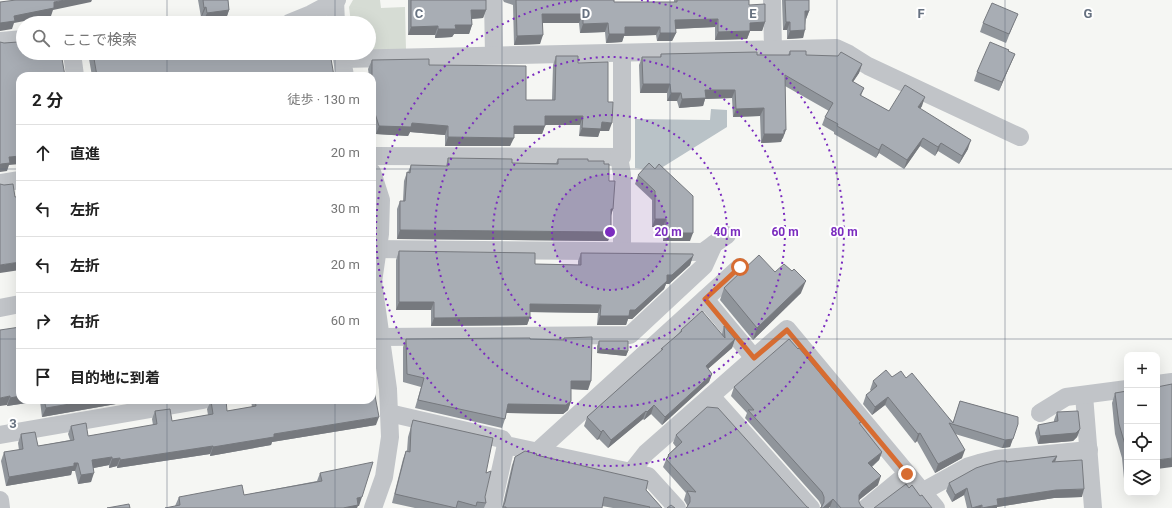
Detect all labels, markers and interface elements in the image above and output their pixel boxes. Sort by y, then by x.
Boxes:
text: C [415,6,424,21]
text: D [582,6,590,21]
text: E [749,6,757,21]
text: F [917,6,925,21]
text: G [1084,6,1093,21]
search box [16,16,376,60]
icon: search [30,27,52,49]
text: ここで検索 [62,31,137,49]
text: 2 分 [32,90,63,110]
text: 徒歩 · 130 m [288,92,360,107]
icon: ahead [32,142,54,164]
text: 直進 [70,145,100,163]
text: 20 m [331,145,360,160]
icon: left [32,198,54,220]
text: 左折 [70,201,100,219]
text: 30 m [331,201,360,216]
centre of rings [603,225,617,239]
text: 20 m [654,225,682,239]
text: 40 m [713,225,741,239]
text: 60 m [771,225,799,239]
text: 80 m [830,225,858,239]
icon: left [32,254,54,276]
text: 左折 [70,257,100,275]
text: 20 m [331,257,360,272]
route start [731,258,749,276]
icon: right [32,310,54,332]
text: 右折 [70,313,100,331]
text: 60 m [331,313,360,328]
map controls [1124,352,1160,496]
button: + [1124,352,1160,388]
icon: arrive [32,366,54,388]
text: 目的地に到着 [70,369,160,387]
button: − [1124,388,1160,424]
text: 3 [9,416,17,431]
button: locate [1124,424,1160,460]
button: layers [1124,460,1160,496]
route end [898,465,916,483]

